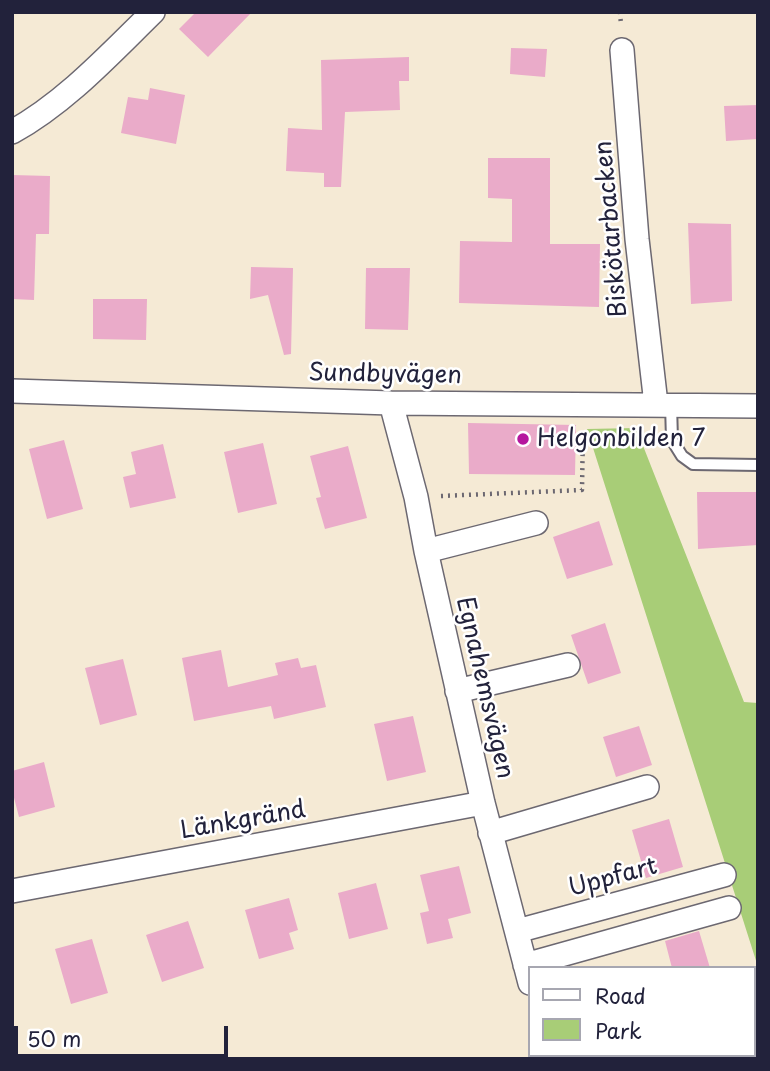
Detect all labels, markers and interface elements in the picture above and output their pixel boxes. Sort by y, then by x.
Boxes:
street label: Biskötarbacken [590,139,634,319]
street label: Sundbyvägen [308,359,462,391]
place label: Helgonbilden 7 [537,425,705,453]
marker: Helgonbilden 7 [515,431,531,447]
street label: Egnahemsvägen [449,594,519,782]
street label: Länkgränd [178,796,308,846]
street label: Uppfart [566,852,660,904]
legend [528,966,756,1057]
text: Road [595,979,646,1011]
scale bar [18,1012,231,1056]
text: Park [595,1014,642,1046]
text: 50 m [27,1022,81,1054]

